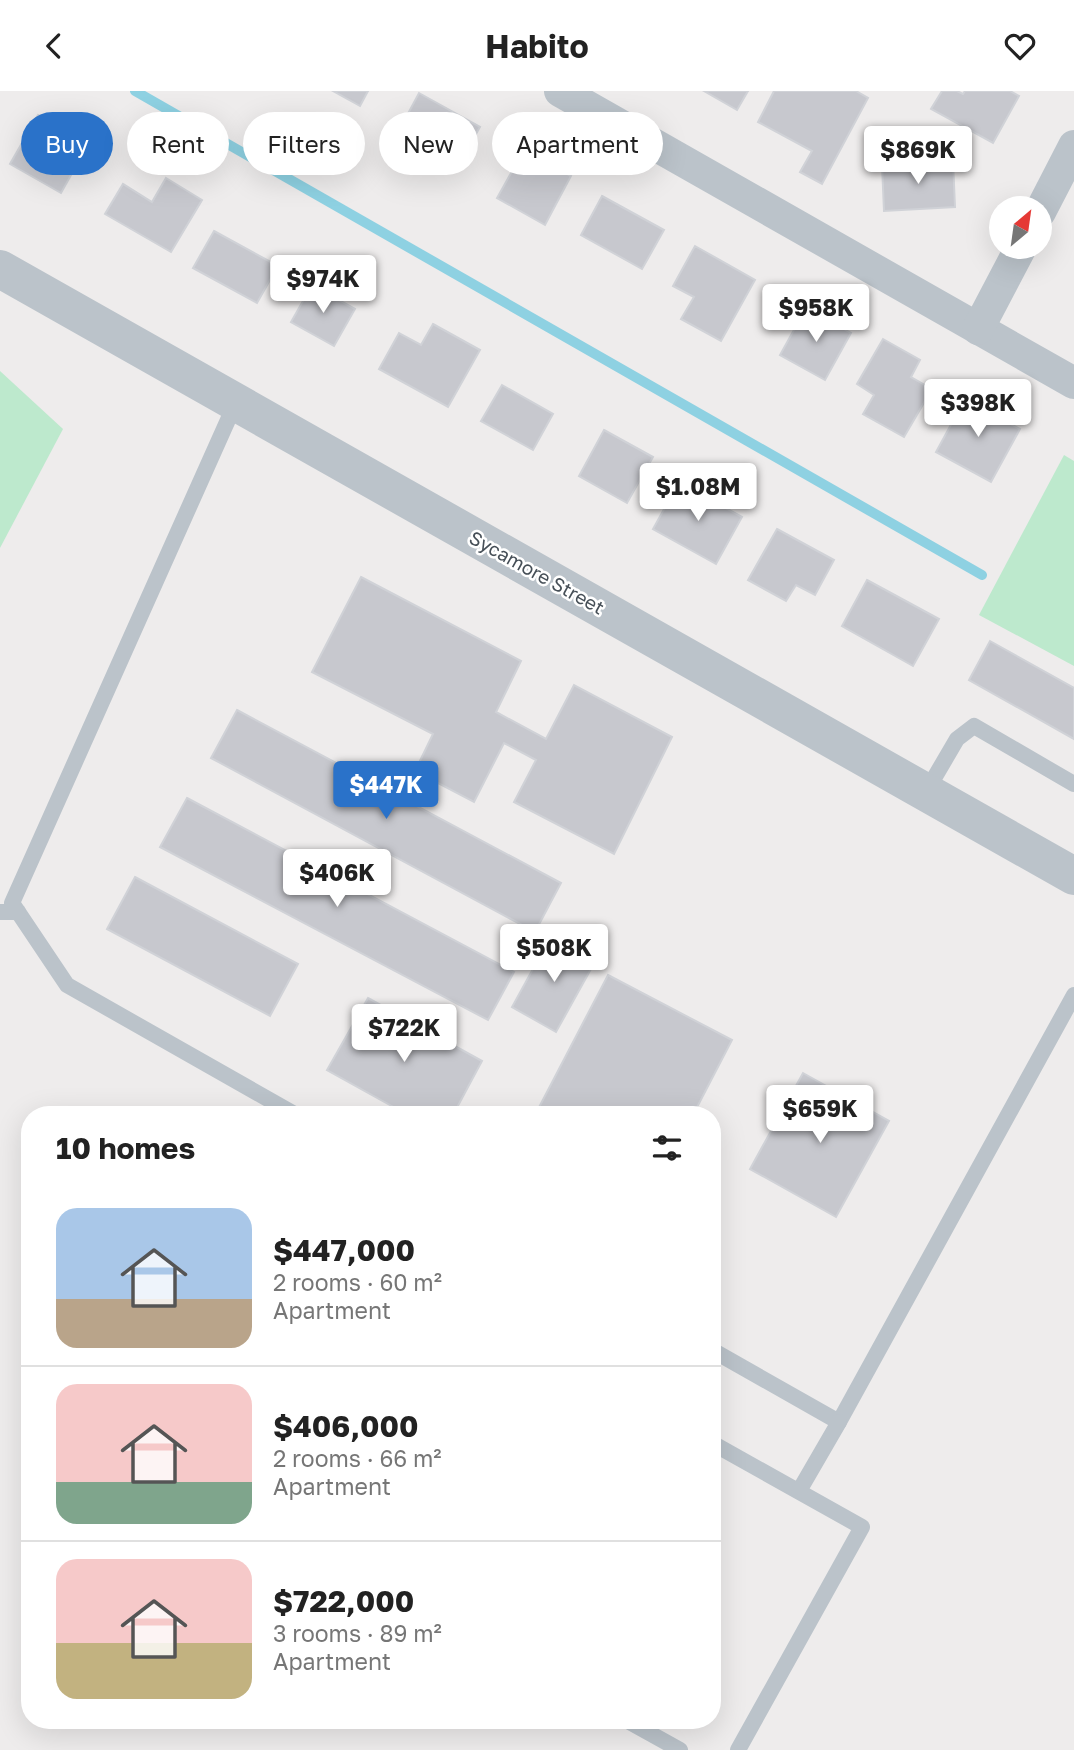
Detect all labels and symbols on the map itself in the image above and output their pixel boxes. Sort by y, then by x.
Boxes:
pin: $869K [869,127,967,186]
north arrow [989,196,1052,259]
pin: $974K [274,255,372,315]
pin: $958K [767,285,865,344]
pin: $398K [929,379,1027,439]
pin: $1.08M [641,463,755,523]
street label: Sycamore Street [465,525,609,619]
pin: $447K [337,761,435,821]
pin: $406K [288,849,386,909]
pin: $508K [505,925,603,984]
pin: $722K [355,1005,453,1064]
pin: $659K [771,1086,869,1145]

